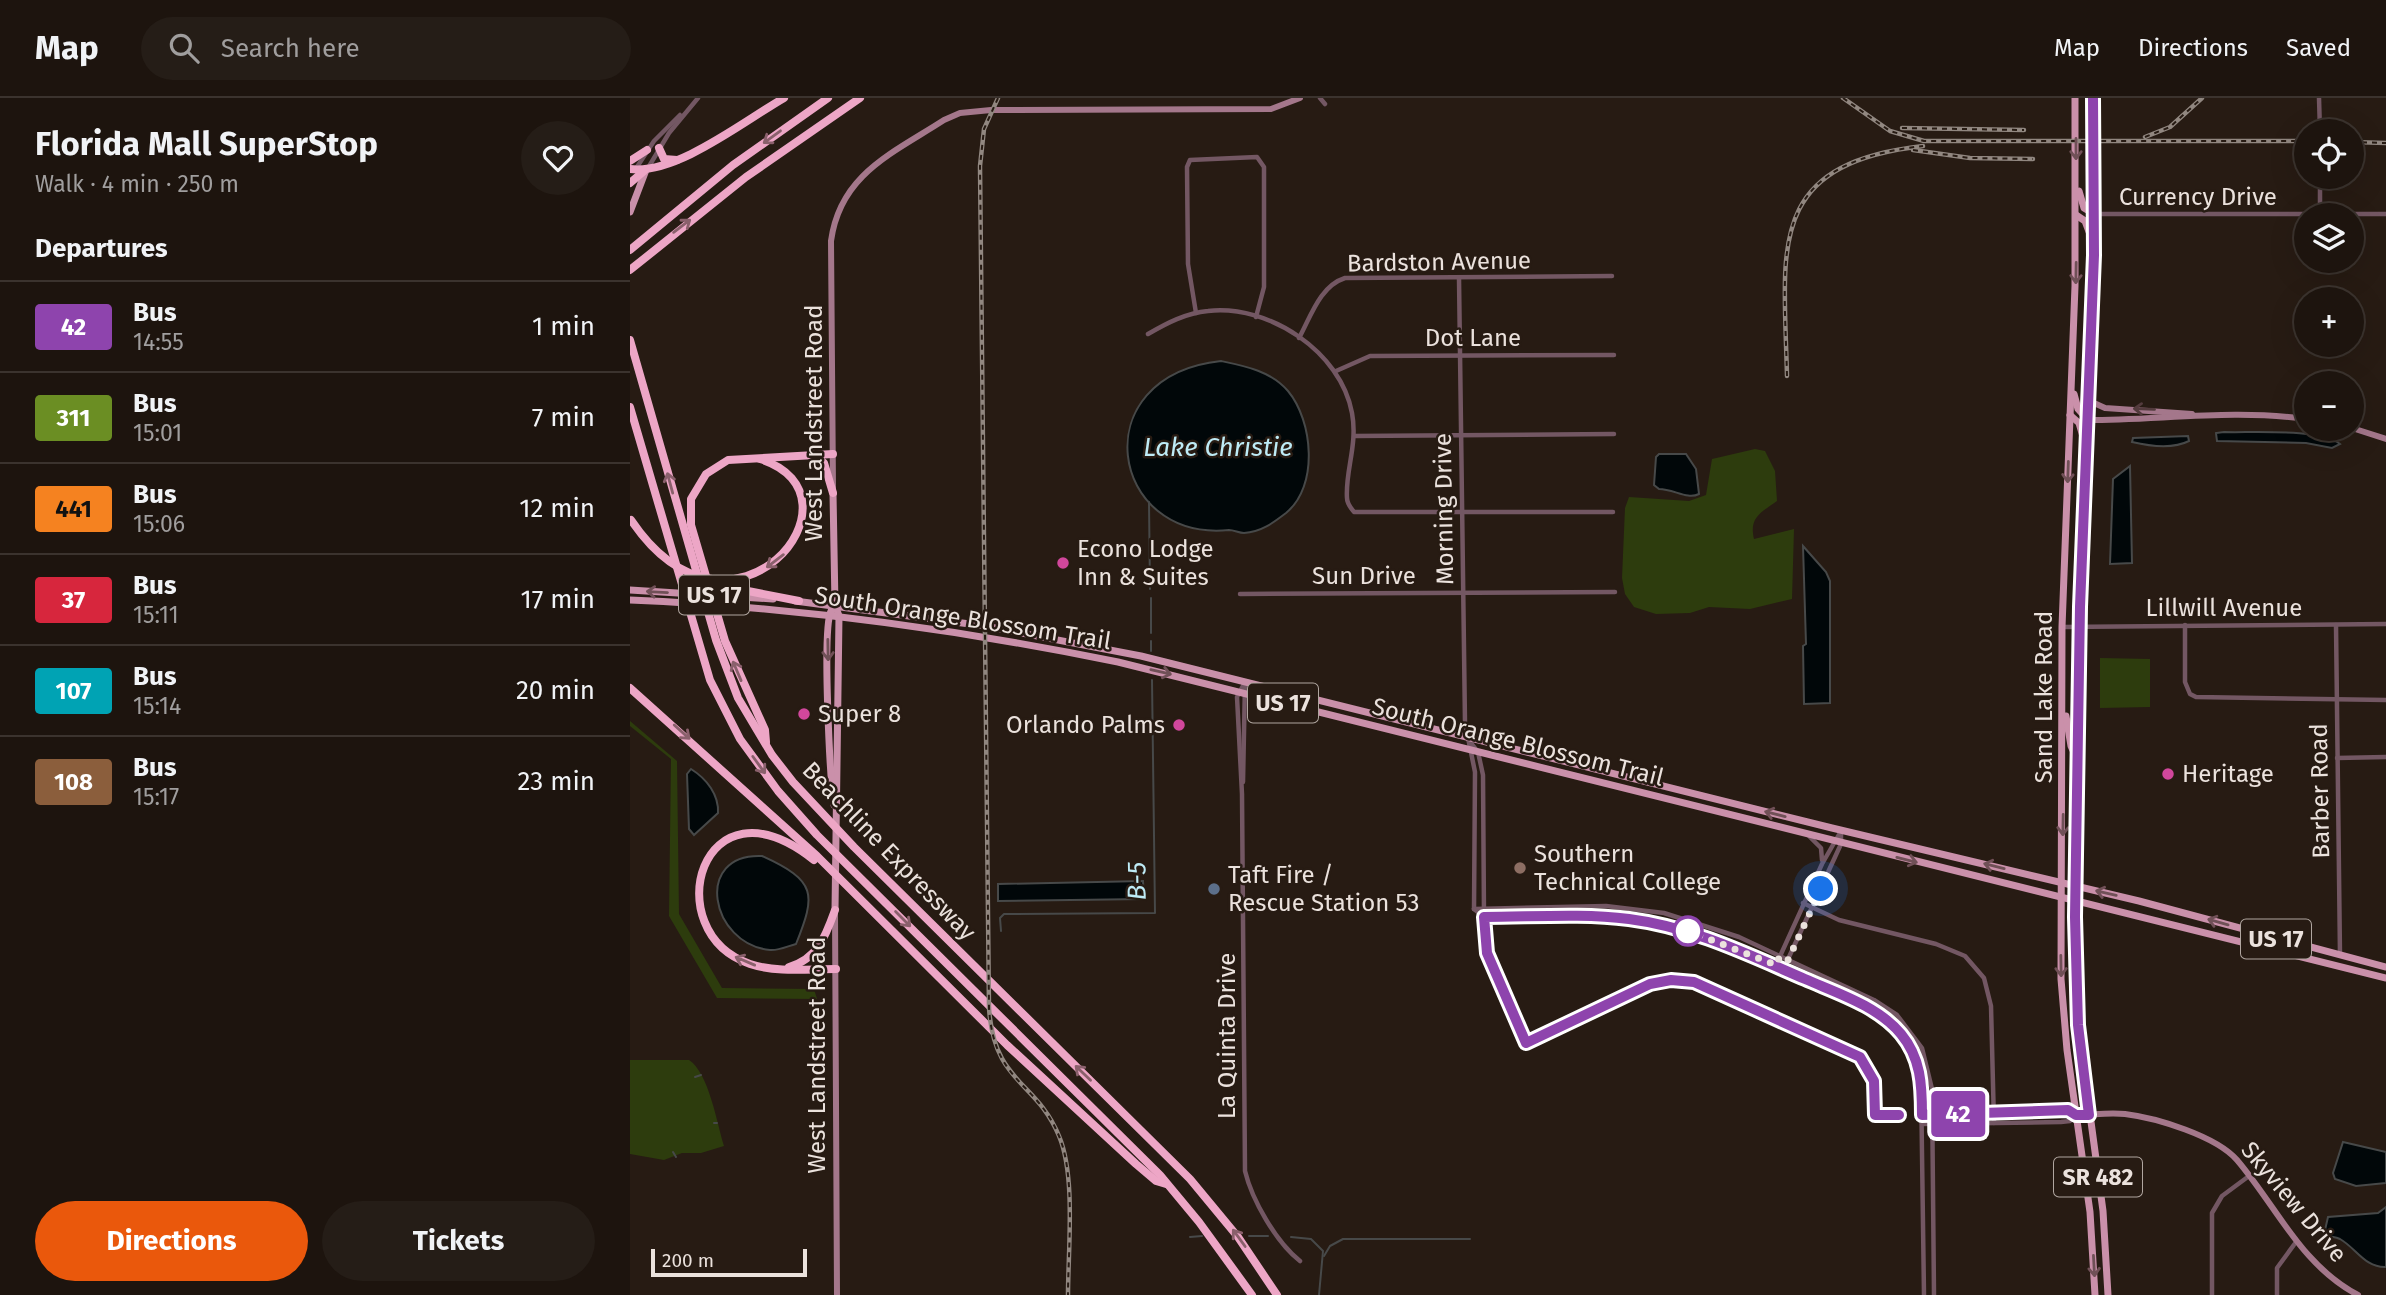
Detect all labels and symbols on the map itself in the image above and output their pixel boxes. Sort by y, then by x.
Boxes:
one-way arrow [763,130,782,144]
one-way arrow [2069,138,2083,161]
street label: Currency Drive [2119,183,2277,211]
one-way arrow [672,219,691,233]
street label: Bardston Avenue [1347,246,1531,278]
one-way arrow [2069,262,2082,285]
street label: West Landstreet Road [800,304,828,542]
street label: Dot Lane [1425,324,1521,352]
one-way arrow [2133,402,2156,416]
water label: Lake Christie [1143,432,1293,463]
street label: Morning Drive [1429,433,1459,585]
one-way arrow [2061,460,2074,483]
one-way arrow [663,472,676,495]
place label: Econo Lodge Inn & Suites [1077,535,1214,591]
one-way arrow [766,554,785,569]
marker: Econo Lodge Inn & Suites [1055,555,1071,571]
street label: Sun Drive [1312,562,1416,590]
road number: US 17 [679,575,749,614]
street label: South Orange Blossom Trail [813,581,1113,655]
one-way arrow [646,585,669,598]
street label: Lillwill Avenue [2146,594,2302,622]
street label: Sand Lake Road [2030,611,2058,783]
one-way arrow [821,638,835,661]
one-way arrow [730,660,743,682]
one-way arrow [1149,666,1172,680]
road number: US 17 [1248,684,1318,722]
street label: South Orange Blossom Trail [1369,692,1667,792]
place label: Super 8 [818,700,901,728]
marker: Super 8 [796,706,812,722]
place label: Orlando Palms [1006,711,1165,739]
marker: Orlando Palms [1171,717,1187,733]
street label: Barber Road [2305,723,2335,859]
one-way arrow [673,724,691,740]
one-way arrow [751,755,766,774]
street label: Beachline Expressway [797,756,982,946]
place label: Heritage [2182,760,2274,788]
marker: Heritage [2160,766,2176,782]
one-way arrow [1764,807,1787,820]
one-way arrow [2056,813,2069,836]
place label: Southern Technical College [1534,840,1721,896]
one-way arrow [1895,854,1918,867]
one-way arrow [1983,858,2006,872]
marker: Southern Technical College [1512,860,1528,876]
water label: B-5 [1121,861,1153,901]
place label: Taft Fire / Rescue Station 53 [1228,861,1419,917]
your location [1803,871,1838,906]
marker: Taft Fire / Rescue Station 53 [1206,881,1222,897]
one-way arrow [2095,886,2118,899]
one-way arrow [894,911,911,928]
one-way arrow [2207,915,2230,928]
unlabelled marker [1673,916,1703,946]
road number: US 17 [2241,919,2311,958]
street label: West Landstreet Road [803,936,831,1174]
street label: La Quinta Drive [1213,953,1241,1119]
one-way arrow [734,954,756,967]
one-way arrow [2054,954,2068,977]
one-way arrow [1075,1065,1092,1082]
line badge: 42 [1926,1091,1990,1137]
street label: Skyview Drive [2235,1136,2353,1268]
road number: SR 482 [2054,1158,2142,1196]
one-way arrow [1231,1230,1246,1248]
scale bar [651,1246,807,1278]
one-way arrow [2088,1255,2101,1277]

